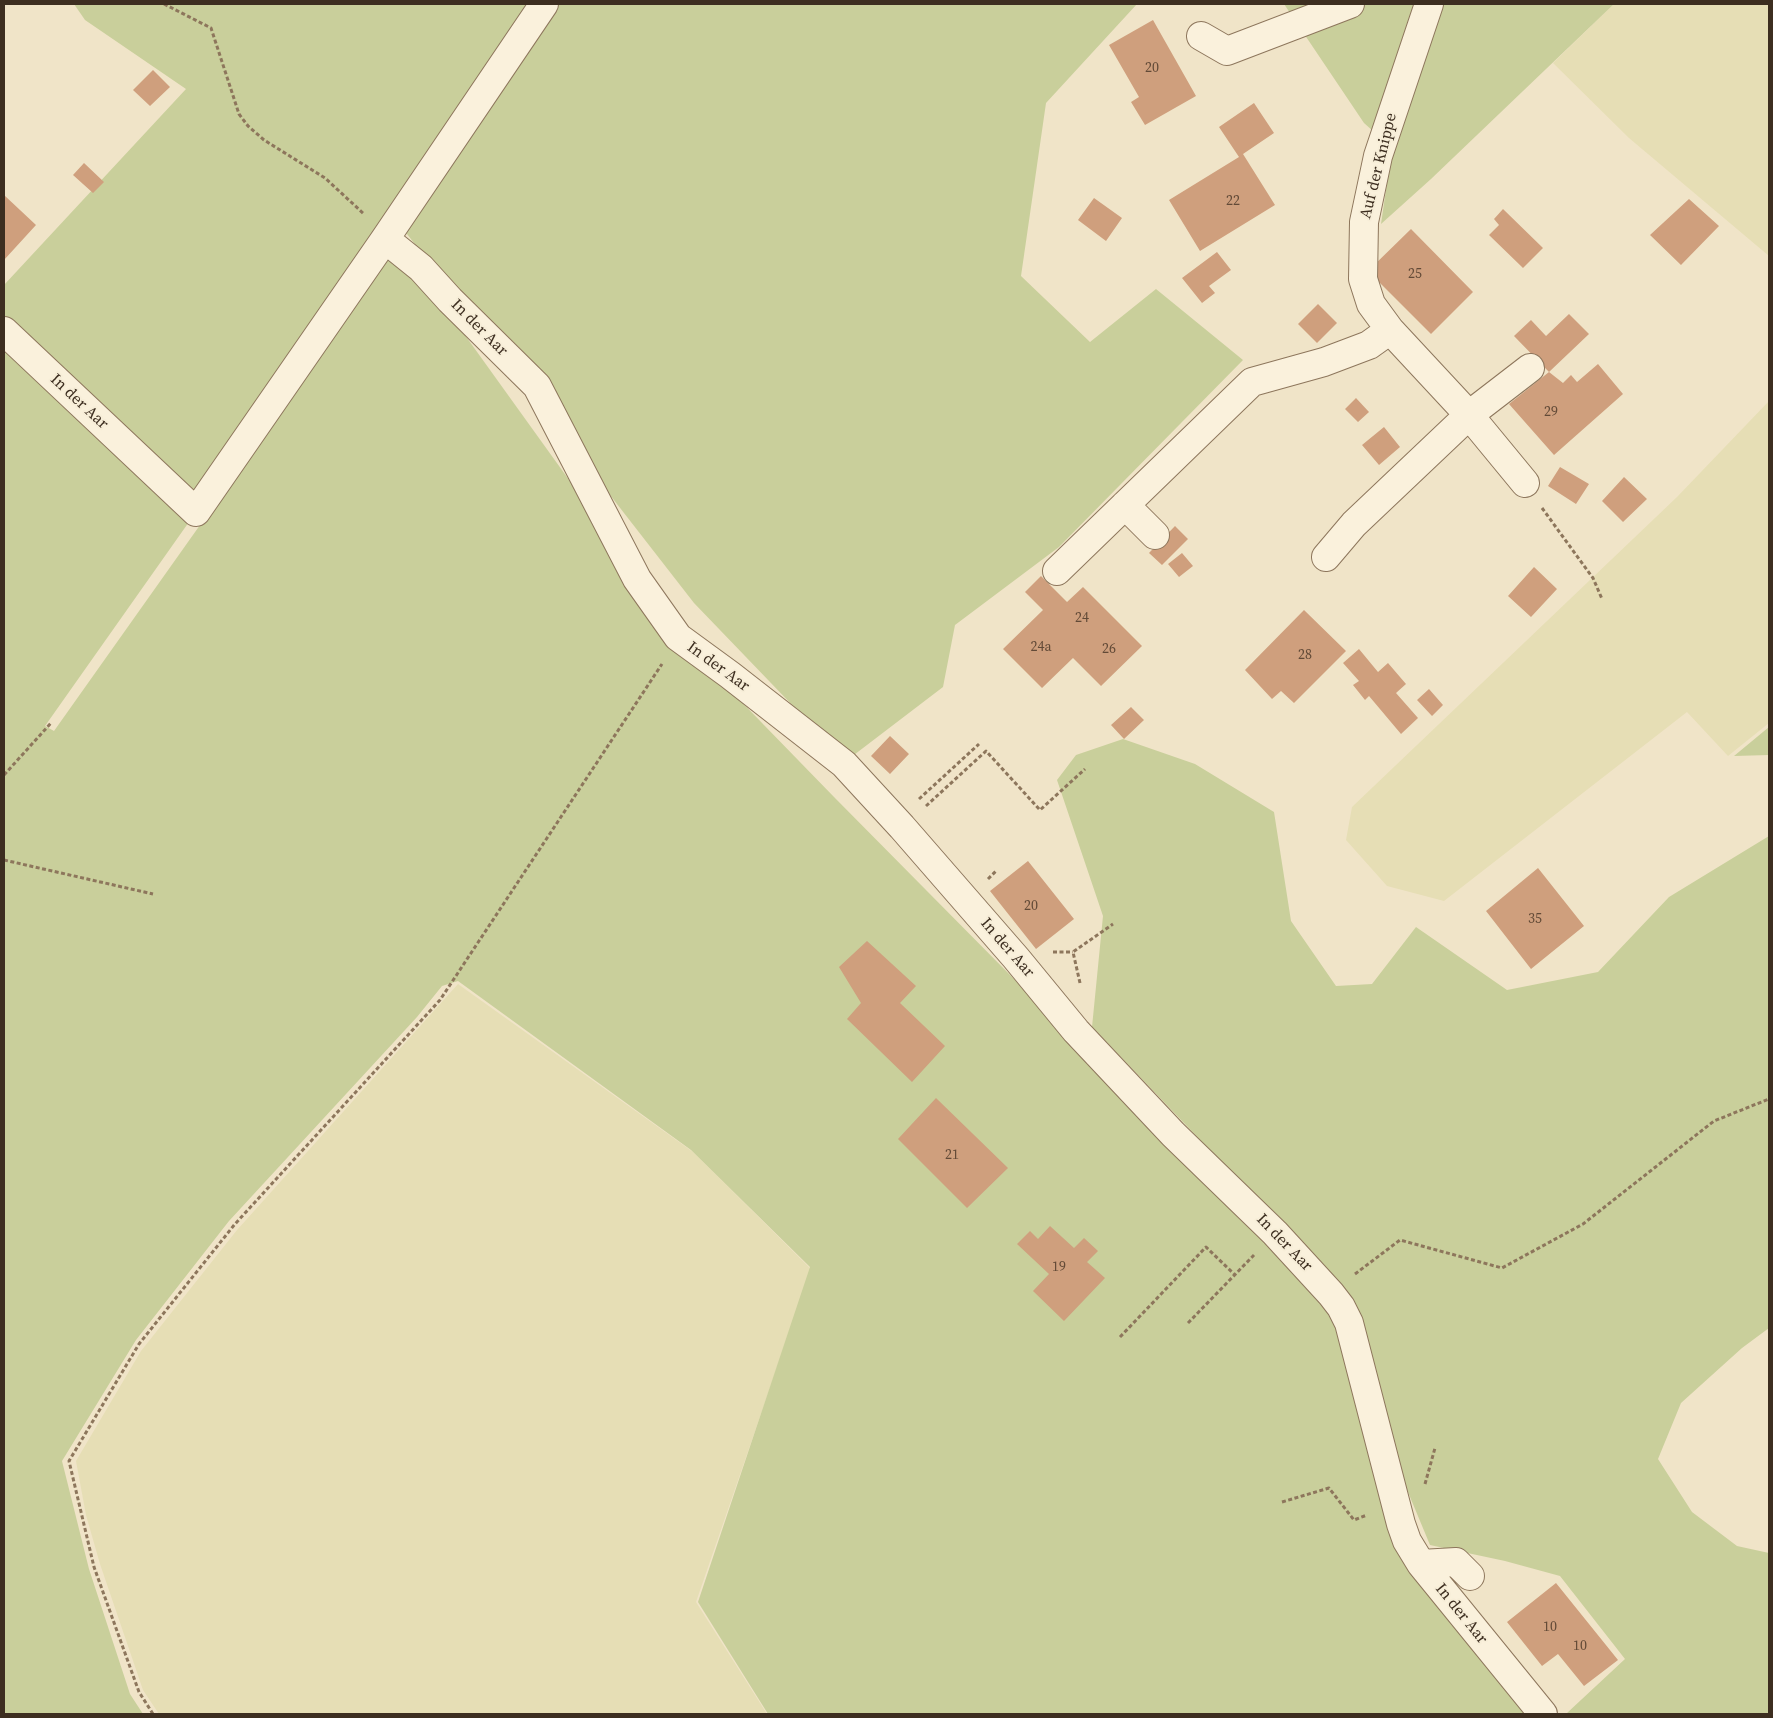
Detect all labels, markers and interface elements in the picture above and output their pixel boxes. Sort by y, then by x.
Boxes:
house number: 20 [1145,60,1159,76]
street label: Auf der Knippe [1357,111,1401,221]
house number: 22 [1226,193,1240,209]
house number: 25 [1408,266,1422,282]
street label: In der Aar [447,296,511,360]
street label: In der Aar [46,370,112,434]
house number: 29 [1544,404,1558,420]
house number: 24 [1075,610,1089,626]
street label: In der Aar [683,638,753,696]
house number: 24a [1030,639,1052,655]
house number: 26 [1102,641,1116,657]
house number: 28 [1298,647,1312,663]
house number: 20 [1024,898,1038,914]
house number: 35 [1528,911,1542,927]
street label: In der Aar [976,914,1038,982]
house number: 21 [945,1147,959,1163]
street label: In der Aar [1252,1210,1316,1276]
house number: 19 [1052,1259,1066,1275]
street label: In der Aar [1431,1580,1491,1648]
house number: 10 [1543,1619,1557,1635]
house number: 10 [1573,1638,1587,1654]

